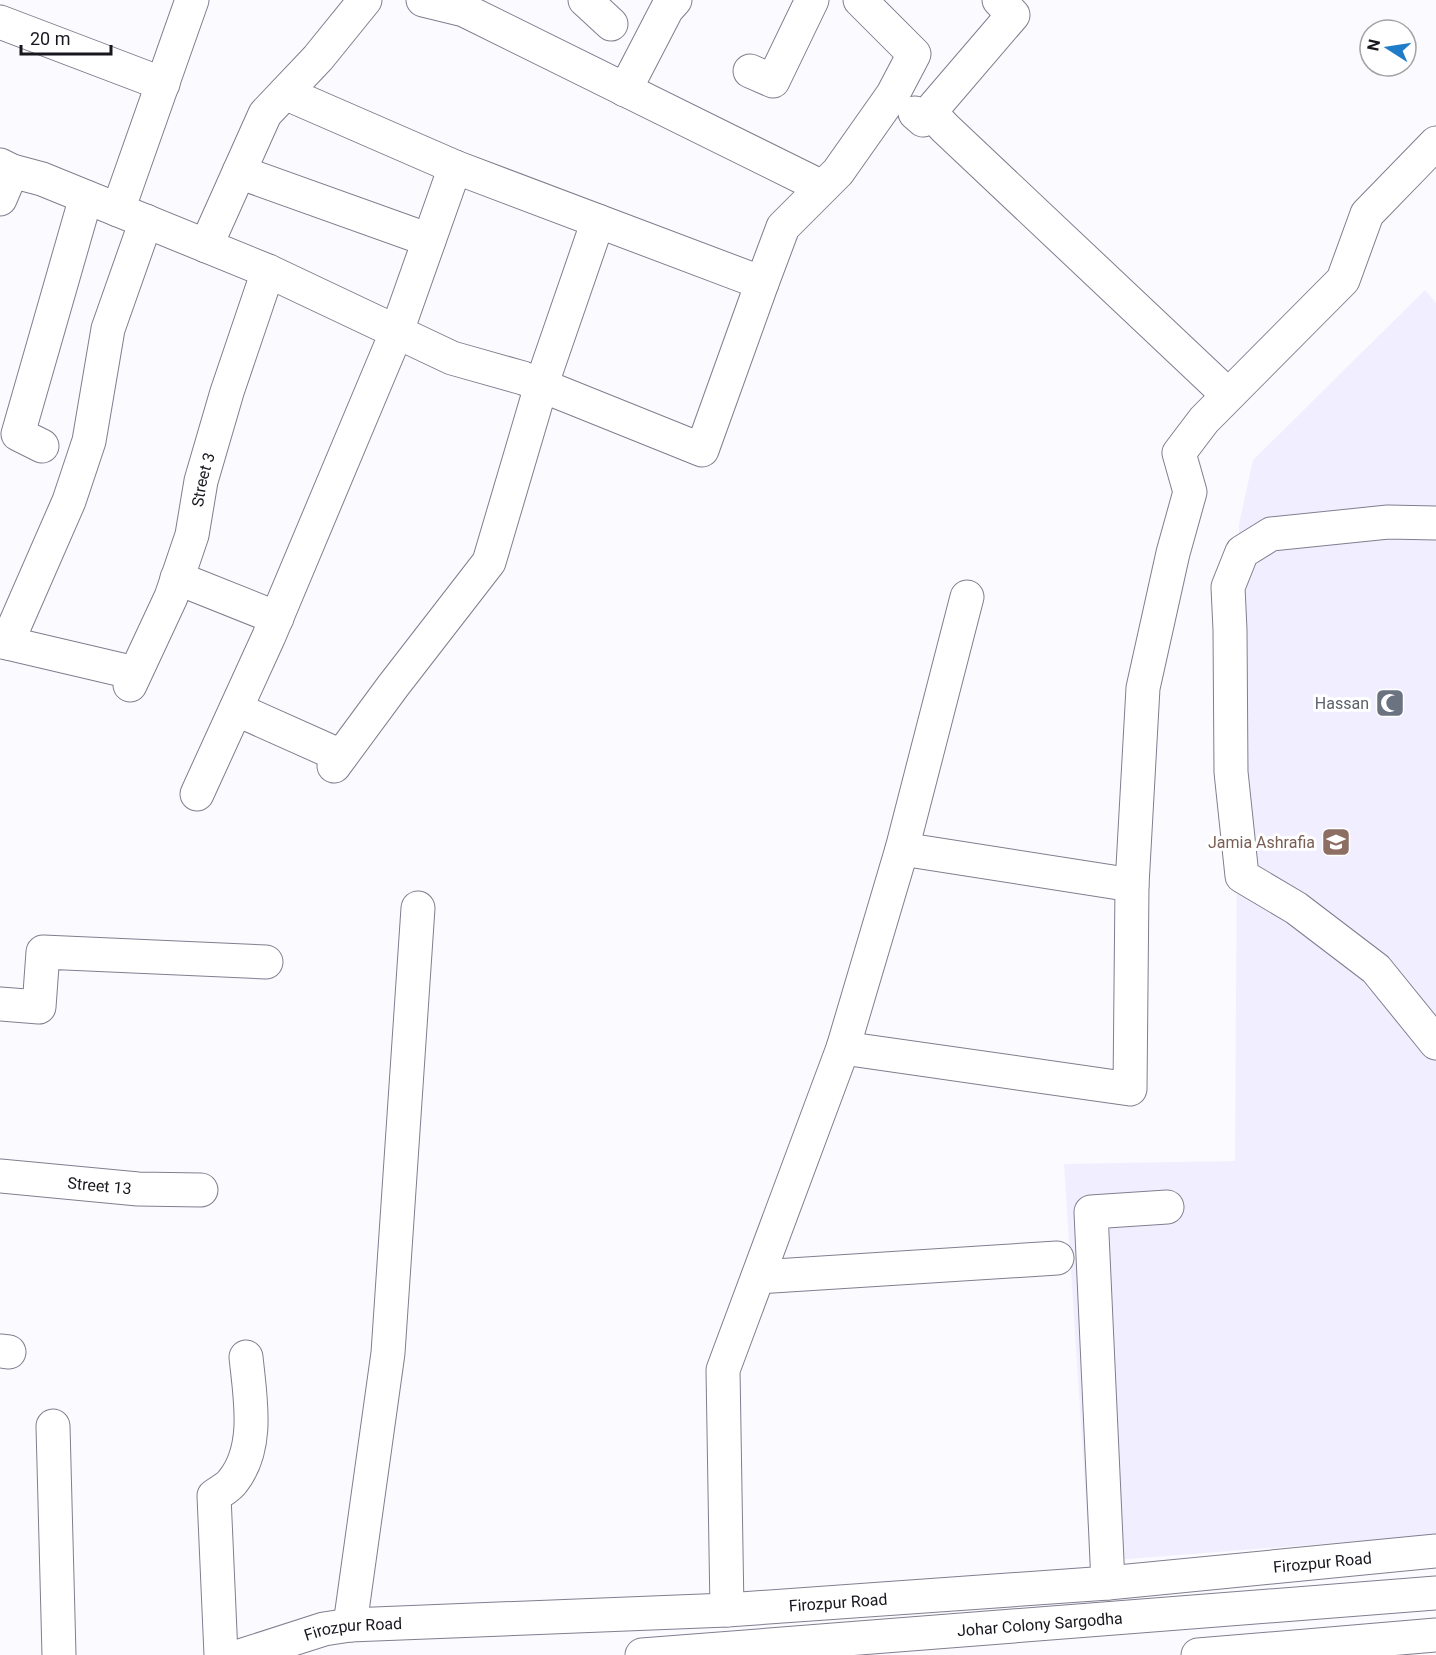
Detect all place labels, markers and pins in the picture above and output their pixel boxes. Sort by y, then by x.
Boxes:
mosque icon: Hassan [1374,687,1406,719]
place label: Hassan [1315,694,1369,713]
school or university icon: Jamia Ashrafia [1320,826,1352,858]
place label: Jamia Ashrafia [1208,833,1315,852]

